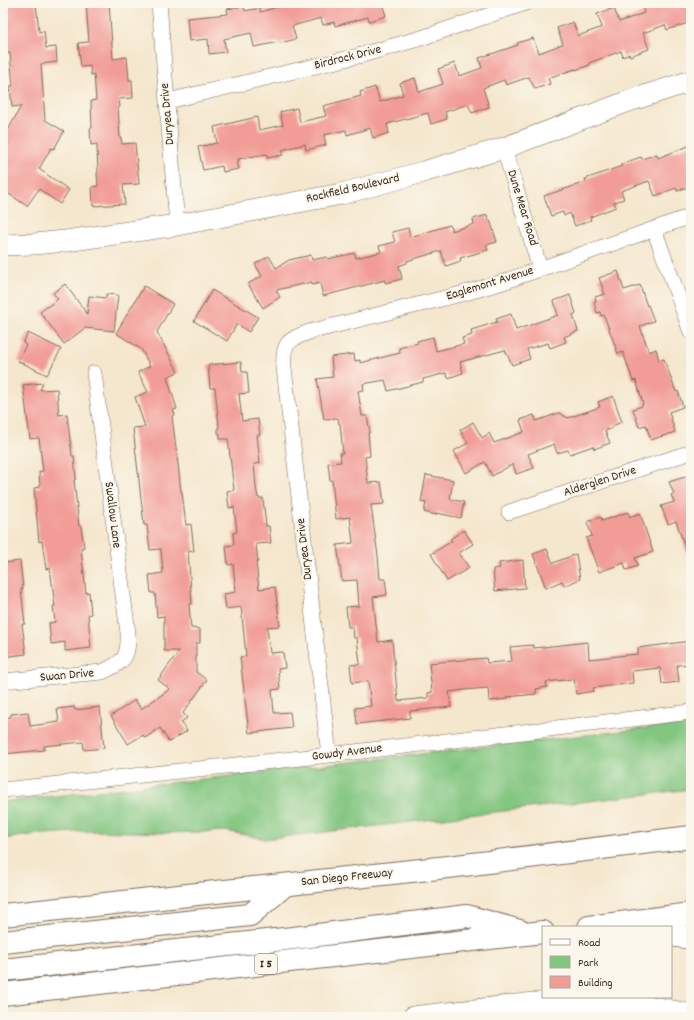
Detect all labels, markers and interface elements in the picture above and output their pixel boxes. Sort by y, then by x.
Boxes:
street label: Birdrock Drive [312,40,384,76]
street label: Duryea Drive [156,82,180,146]
street label: Dune Mear Road [501,168,543,248]
street label: Rockfield Boulevard [304,169,402,209]
street label: Eaglemont Avenue [444,262,536,306]
street label: Alderglen Drive [561,461,639,503]
street label: Swallow Lane [99,481,126,550]
street label: Duryea Drive [292,517,318,581]
street label: Swan Drive [39,664,95,688]
street label: Gowdy Avenue [311,739,383,767]
street label: San Diego Freeway [300,864,394,892]
legend [542,926,672,998]
text: Road [578,935,600,952]
road number: I 5 [255,954,277,974]
text: Park [578,955,599,972]
text: Building [578,975,613,992]

